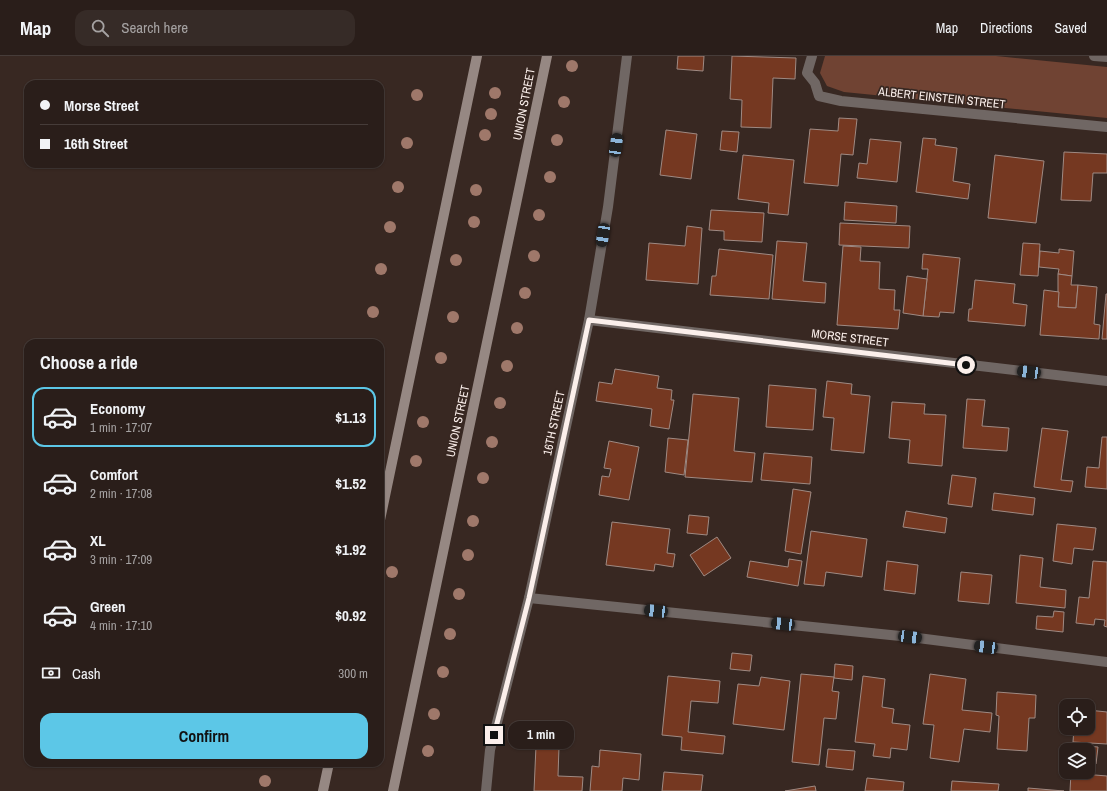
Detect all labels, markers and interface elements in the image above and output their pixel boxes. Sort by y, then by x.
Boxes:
search box [75,10,355,46]
text: Map [20,15,51,41]
icon: search [89,17,111,39]
text: Search here [121,17,188,38]
text: Map [936,19,958,37]
text: Directions [980,19,1032,37]
text: Saved [1054,19,1087,37]
street label: UNION STREET [509,67,539,141]
street label: ALBERT EINSTEIN STREET [877,83,1006,113]
text: Morse Street [64,95,139,116]
car [608,132,624,158]
text: 16th Street [64,133,128,154]
car [595,222,611,248]
street label: MORSE STREET [810,325,890,351]
text: Choose a ride [40,350,138,375]
route start [957,356,975,374]
car [1016,365,1042,379]
street label: UNION STREET [443,384,473,458]
street label: 16TH STREET [539,389,569,457]
text: Economy [90,398,145,419]
icon: car [42,399,78,435]
text: $1.13 [335,407,366,428]
text: 1 min · 17:07 [90,419,152,436]
text: Comfort [90,464,138,485]
icon: car [42,465,78,501]
text: $1.52 [335,473,366,494]
text: 2 min · 17:08 [90,485,152,502]
text: XL [90,530,106,551]
icon: car [42,531,78,567]
text: $1.92 [335,539,366,560]
text: 3 min · 17:09 [90,551,152,568]
text: Green [90,596,126,617]
icon: car [42,597,78,633]
car [643,604,669,618]
text: $0.92 [335,605,366,626]
text: 4 min · 17:10 [90,617,152,634]
car [770,617,796,631]
car [897,630,923,644]
car [973,640,999,654]
icon: cash [40,662,62,684]
text: Cash [72,663,101,684]
text: 300 m [338,665,368,682]
map controls [1059,699,1095,779]
button: locate [1059,699,1095,735]
button: Confirm [40,713,368,759]
callout: 1 min [508,721,574,749]
route end [485,726,503,744]
text: 1 min [527,726,555,743]
button: layers [1059,743,1095,779]

